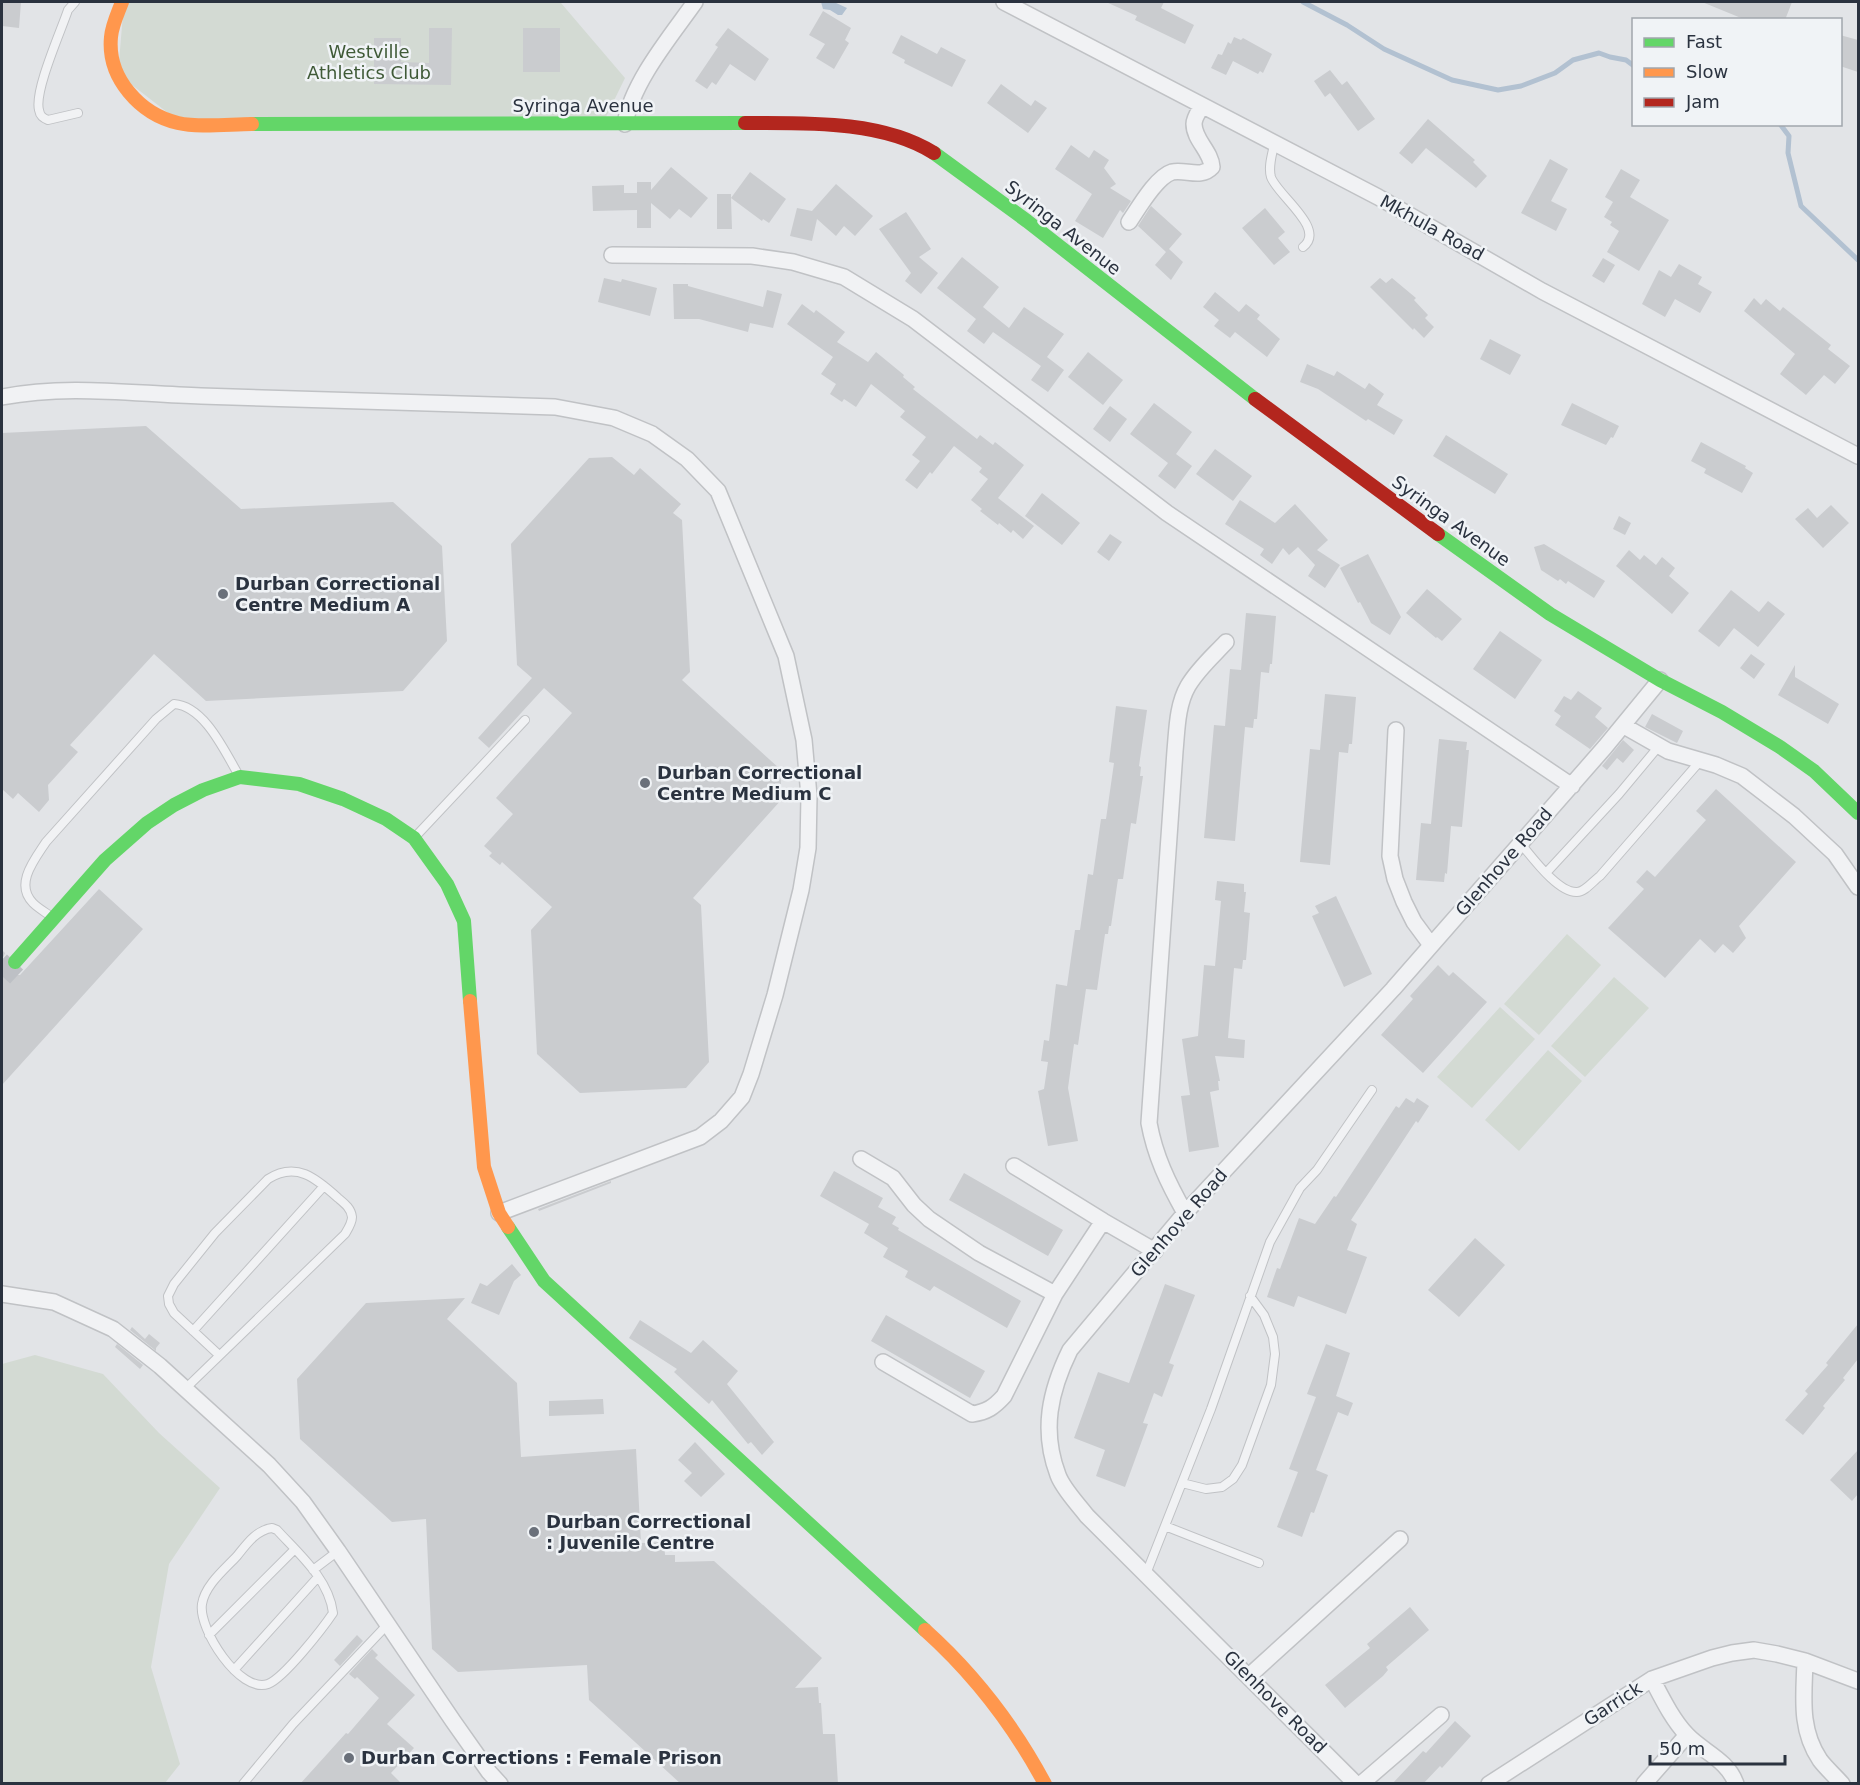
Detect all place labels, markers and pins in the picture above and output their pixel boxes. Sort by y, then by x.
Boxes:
place label: Durban Correctional Centre Medium A [235,573,440,615]
marker: Durban Correctional Centre Medium A [216,587,230,601]
place label: Durban Correctional Centre Medium C [657,762,862,804]
marker: Durban Correctional Centre Medium C [638,776,652,790]
place label: Durban Correctional : Juvenile Centre [546,1511,751,1553]
marker: Durban Correctional : Juvenile Centre [527,1525,541,1539]
place label: Durban Corrections : Female Prison [361,1747,722,1768]
marker: Durban Corrections : Female Prison [342,1751,356,1765]

